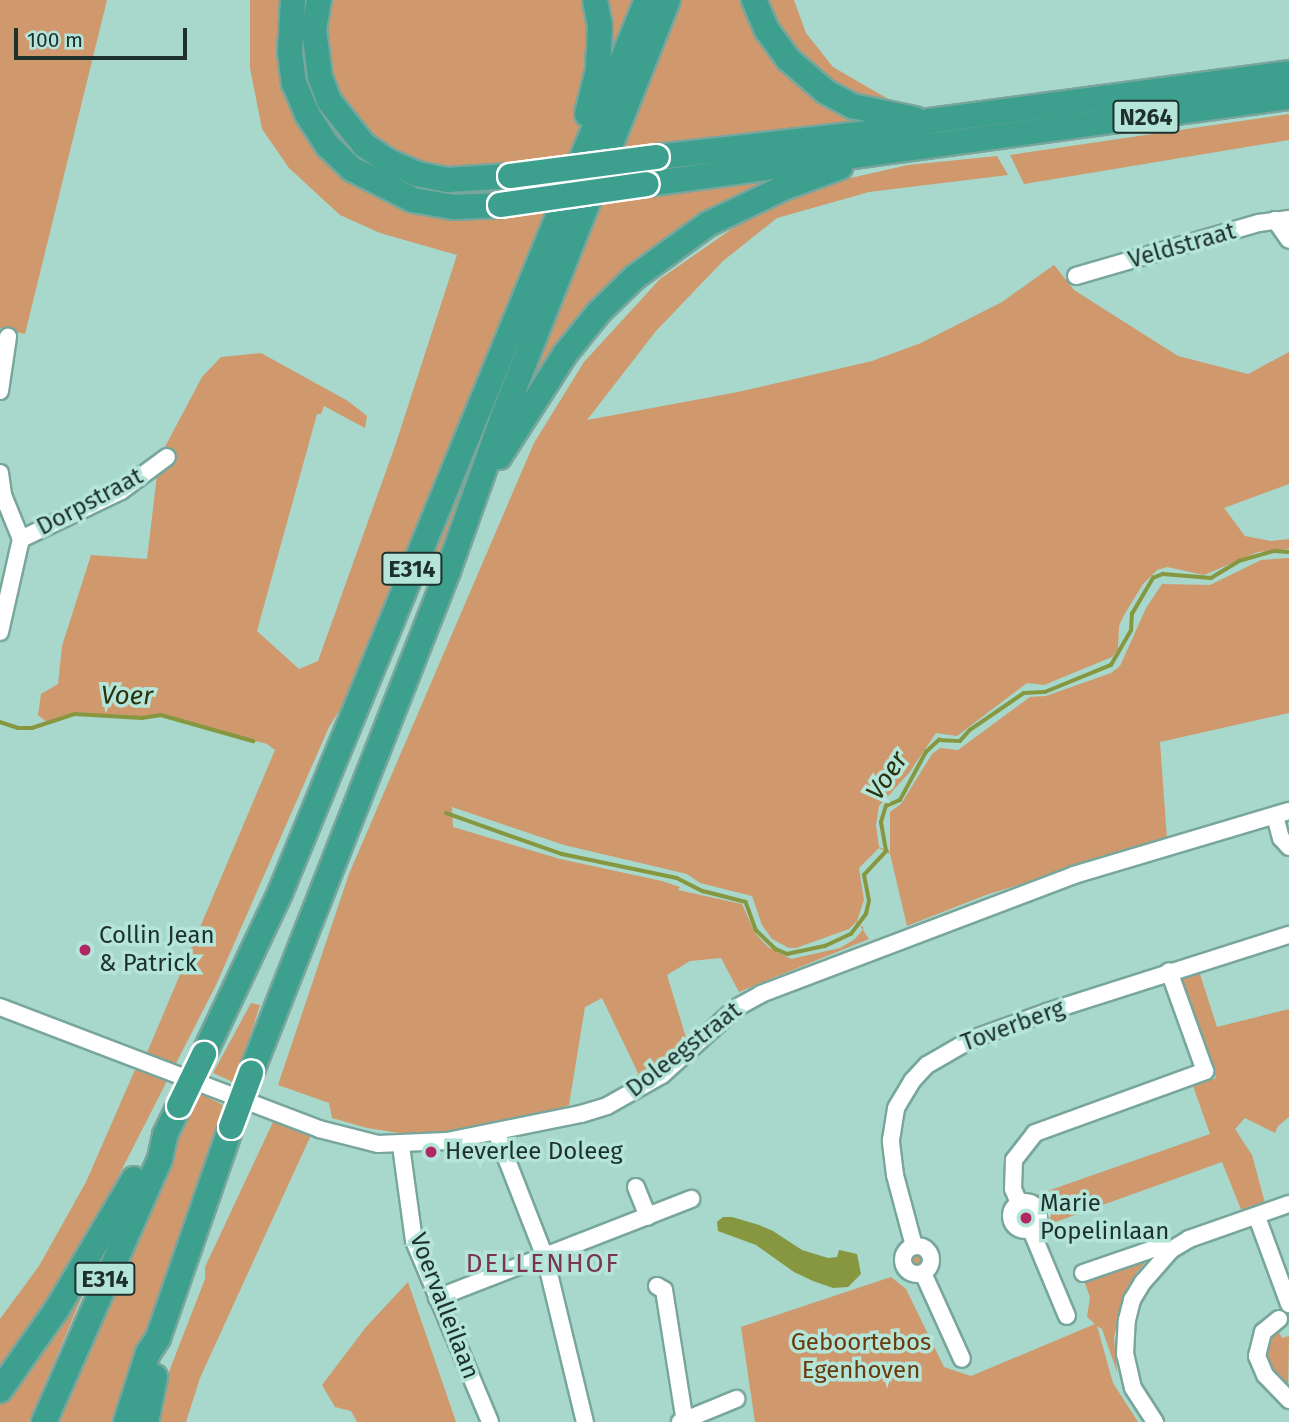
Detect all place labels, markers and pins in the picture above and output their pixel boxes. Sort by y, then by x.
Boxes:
place label: Collin Jean & Patrick [99,922,215,978]
marker: Collin Jean & Patrick [77,942,93,958]
place label: Heverlee Doleeg [445,1138,623,1166]
marker: Heverlee Doleeg [423,1144,439,1160]
place label: Marie Popelinlaan [1040,1190,1169,1246]
marker: Marie Popelinlaan [1018,1210,1034,1226]

